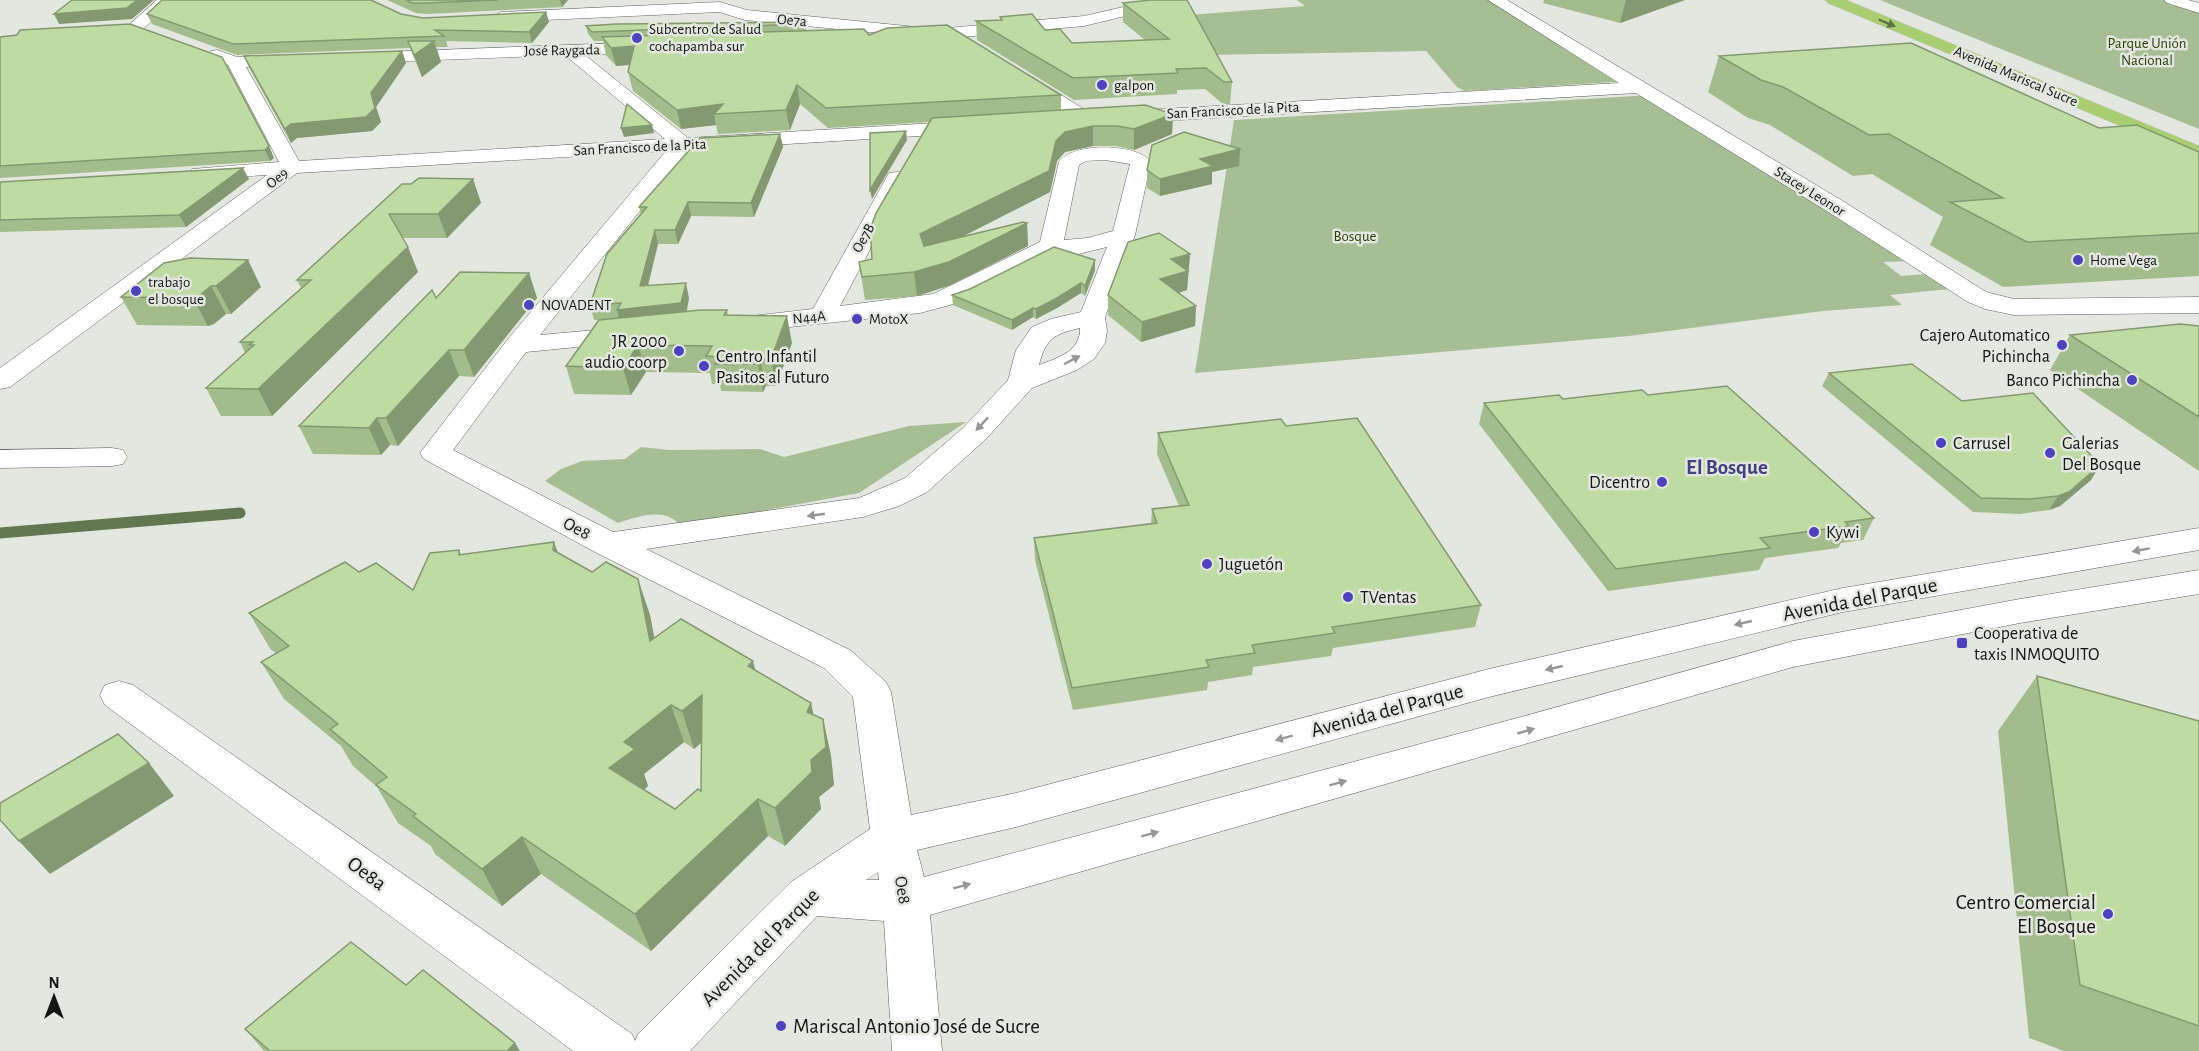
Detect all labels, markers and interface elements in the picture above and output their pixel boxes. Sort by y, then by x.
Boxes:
street label: Oe7a [777,12,807,29]
one-way arrow [1878,18,1896,28]
place label: Subcentro de Salud cochapamba sur [649,22,762,54]
marker: Subcentro de Salud cochapamba sur [630,31,644,45]
park label: Parque Unión Nacional [2107,36,2187,68]
street label: José Raygada [524,42,600,59]
street label: Avenida Mariscal Sucre [1952,44,2080,109]
marker: galpon [1095,78,1109,92]
place label: galpon [1114,78,1154,93]
street label: San Francisco de la Pita [1166,100,1300,121]
street label: San Francisco de la Pita [573,137,707,158]
street label: Stacey Leonor [1772,164,1848,219]
street label: Oe9 [263,165,291,192]
street label: Oe7B [849,221,877,255]
park label: Bosque [1333,229,1377,244]
marker: Home Vega [2071,253,2085,267]
place label: Home Vega [2090,253,2157,268]
place label: trabajo el bosque [148,275,204,307]
marker: trabajo el bosque [129,284,143,298]
marker: NOVADENT [522,298,536,312]
place label: NOVADENT [541,298,612,313]
street label: N44A [792,308,827,327]
marker: MotoX [850,312,864,326]
place label: MotoX [869,312,908,327]
place label: Cajero Automatico Pichincha [1920,327,2050,366]
place label: JR 2000 audio coorp [585,333,667,372]
marker: Cajero Automatico Pichincha [2055,338,2069,352]
marker: JR 2000 audio coorp [672,344,686,358]
place label: Centro Infantil Pasitos al Futuro [716,348,830,387]
one-way arrow [1064,355,1081,365]
marker: Centro Infantil Pasitos al Futuro [697,359,711,373]
place label: Banco Pichincha [2006,372,2120,390]
marker: Banco Pichincha [2125,373,2139,387]
one-way arrow [976,417,990,431]
place label: Carrusel [1953,435,2011,453]
place label: Galerias Del Bosque [2062,435,2141,474]
marker: Carrusel [1934,436,1948,450]
marker: Galerias Del Bosque [2043,446,2057,460]
district label: El Bosque [1686,457,1768,478]
place label: Dicentro [1589,474,1650,492]
marker: Dicentro [1655,475,1669,489]
one-way arrow [807,510,826,520]
street label: Oe8 [560,514,593,543]
place label: Kywi [1826,524,1860,542]
marker: Kywi [1807,525,1821,539]
one-way arrow [2132,545,2151,554]
place label: Juguetón [1219,556,1283,574]
marker: Juguetón [1200,557,1214,571]
street label: Avenida del Parque [1781,574,1939,625]
place label: TVentas [1360,589,1416,607]
marker: TVentas [1341,590,1355,604]
one-way arrow [1734,619,1753,629]
place label: Cooperativa de taxis INMOQUITO [1974,625,2100,664]
marker: Cooperativa de taxis INMOQUITO [1955,636,1969,650]
one-way arrow [1544,664,1563,674]
street label: Avenida del Parque [1309,680,1466,741]
one-way arrow [1517,725,1535,735]
one-way arrow [1274,734,1292,743]
one-way arrow [1329,777,1347,787]
one-way arrow [1141,829,1159,839]
street label: Oe8a [343,852,390,895]
street label: Oe8 [891,875,913,906]
one-way arrow [953,881,971,890]
street label: Avenida del Parque [697,884,823,1010]
place label: Centro Comercial El Bosque [1956,892,2096,937]
marker: Centro Comercial El Bosque [2101,907,2115,921]
north arrow [24,967,84,1027]
text: N [48,975,60,991]
place label: Mariscal Antonio José de Sucre [793,1016,1040,1037]
marker: Mariscal Antonio José de Sucre [774,1019,788,1033]

